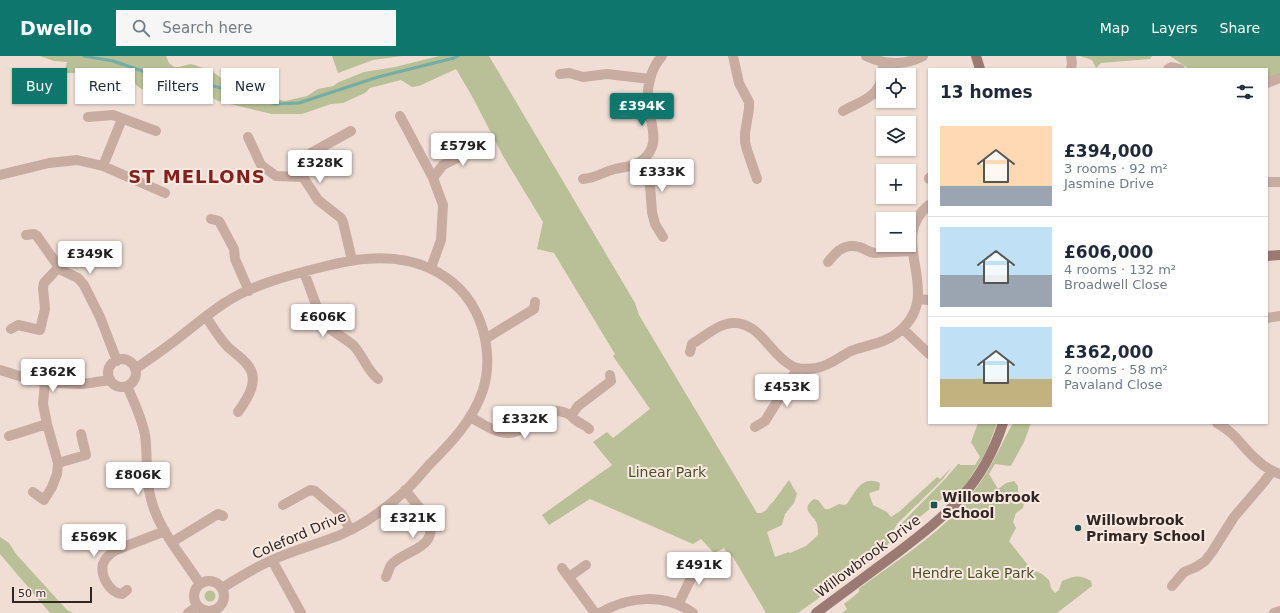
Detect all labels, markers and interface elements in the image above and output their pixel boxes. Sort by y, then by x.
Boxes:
search box [116,10,396,46]
text: Dwello [20,17,92,39]
icon: search [130,17,152,39]
text: Search here [162,19,252,37]
text: Map [1100,20,1129,36]
text: Layers [1151,20,1198,36]
text: Share [1220,20,1260,36]
chip: Buy [12,68,67,104]
chip: Rent [75,68,135,104]
chip: Filters [143,68,213,104]
chip: New [221,68,279,104]
map controls [876,68,916,252]
button: locate [876,68,916,108]
icon: filters [1234,81,1256,103]
text: 13 homes [940,82,1033,102]
pin: £394K [614,93,670,127]
text: £394K [619,98,665,113]
button: layers [876,116,916,156]
pin: £579K [435,133,491,167]
text: £579K [440,138,486,153]
text: £394,000 [1064,141,1153,161]
icon: home [972,142,1020,190]
pin: £328K [292,150,348,184]
text: £328K [297,155,343,170]
pin: £333K [634,159,690,193]
text: 3 rooms · 92 m² [1064,161,1168,176]
text: £333K [639,164,685,179]
button: + [876,164,916,204]
district label: ST MELLONS [128,166,266,187]
text: Jasmine Drive [1064,176,1154,191]
button: − [876,212,916,252]
pin: £349K [62,241,118,275]
text: £606,000 [1064,242,1153,262]
icon: home [972,243,1020,291]
text: £349K [67,246,113,261]
text: 4 rooms · 132 m² [1064,262,1176,277]
text: Broadwell Close [1064,277,1168,292]
pin: £606K [295,304,351,338]
text: £606K [300,309,346,324]
text: £362,000 [1064,342,1153,362]
icon: home [972,343,1020,391]
pin: £362K [25,359,81,393]
text: 2 rooms · 58 m² [1064,362,1168,377]
text: £362K [30,364,76,379]
pin: £453K [759,374,815,408]
text: Pavaland Close [1064,377,1163,392]
text: £453K [764,379,810,394]
pin: £332K [497,406,553,440]
text: £332K [502,411,548,426]
pin: £806K [110,462,166,496]
park label: Linear Park [628,464,707,480]
text: £806K [115,467,161,482]
place label: Willowbrook School [942,489,1041,521]
marker: Willowbrook School [929,500,939,510]
pin: £321K [385,505,441,539]
street label: Coleford Drive [250,508,348,562]
text: £321K [390,510,436,525]
street label: Willowbrook Drive [813,512,923,600]
place label: Willowbrook Primary School [1086,512,1205,544]
marker: Willowbrook Primary School [1073,523,1083,533]
pin: £569K [66,524,122,558]
text: £569K [71,529,117,544]
pin: £491K [671,552,727,586]
text: £491K [676,557,722,572]
park label: Hendre Lake Park [912,565,1035,581]
scale bar [12,585,92,604]
text: 50 m [18,587,46,600]

